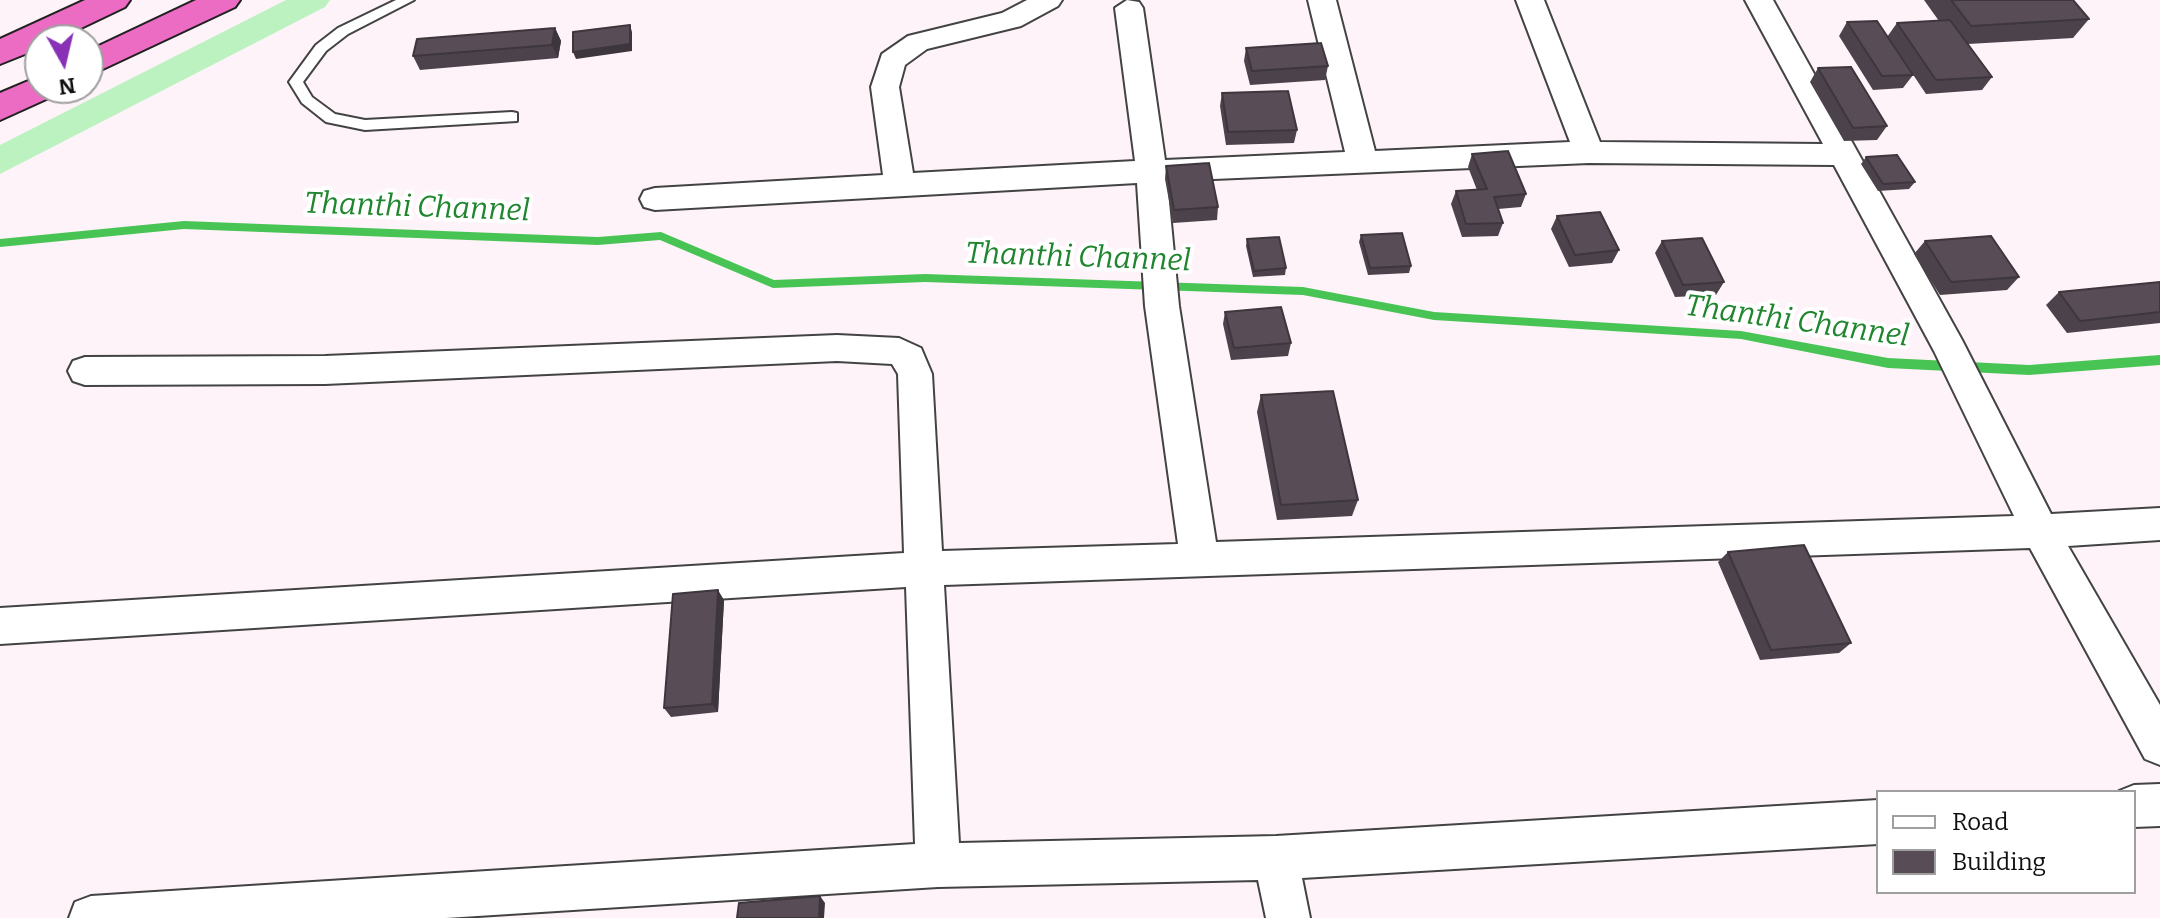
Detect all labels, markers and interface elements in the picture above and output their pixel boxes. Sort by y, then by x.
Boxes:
north arrow [24,24,104,104]
text: N [57,72,77,101]
water label: Thanthi Channel [304,186,530,230]
water label: Thanthi Channel [965,236,1191,280]
water label: Thanthi Channel [1683,288,1911,356]
legend [1876,790,2136,894]
text: Road [1952,808,2008,836]
text: Building [1952,848,2046,876]

